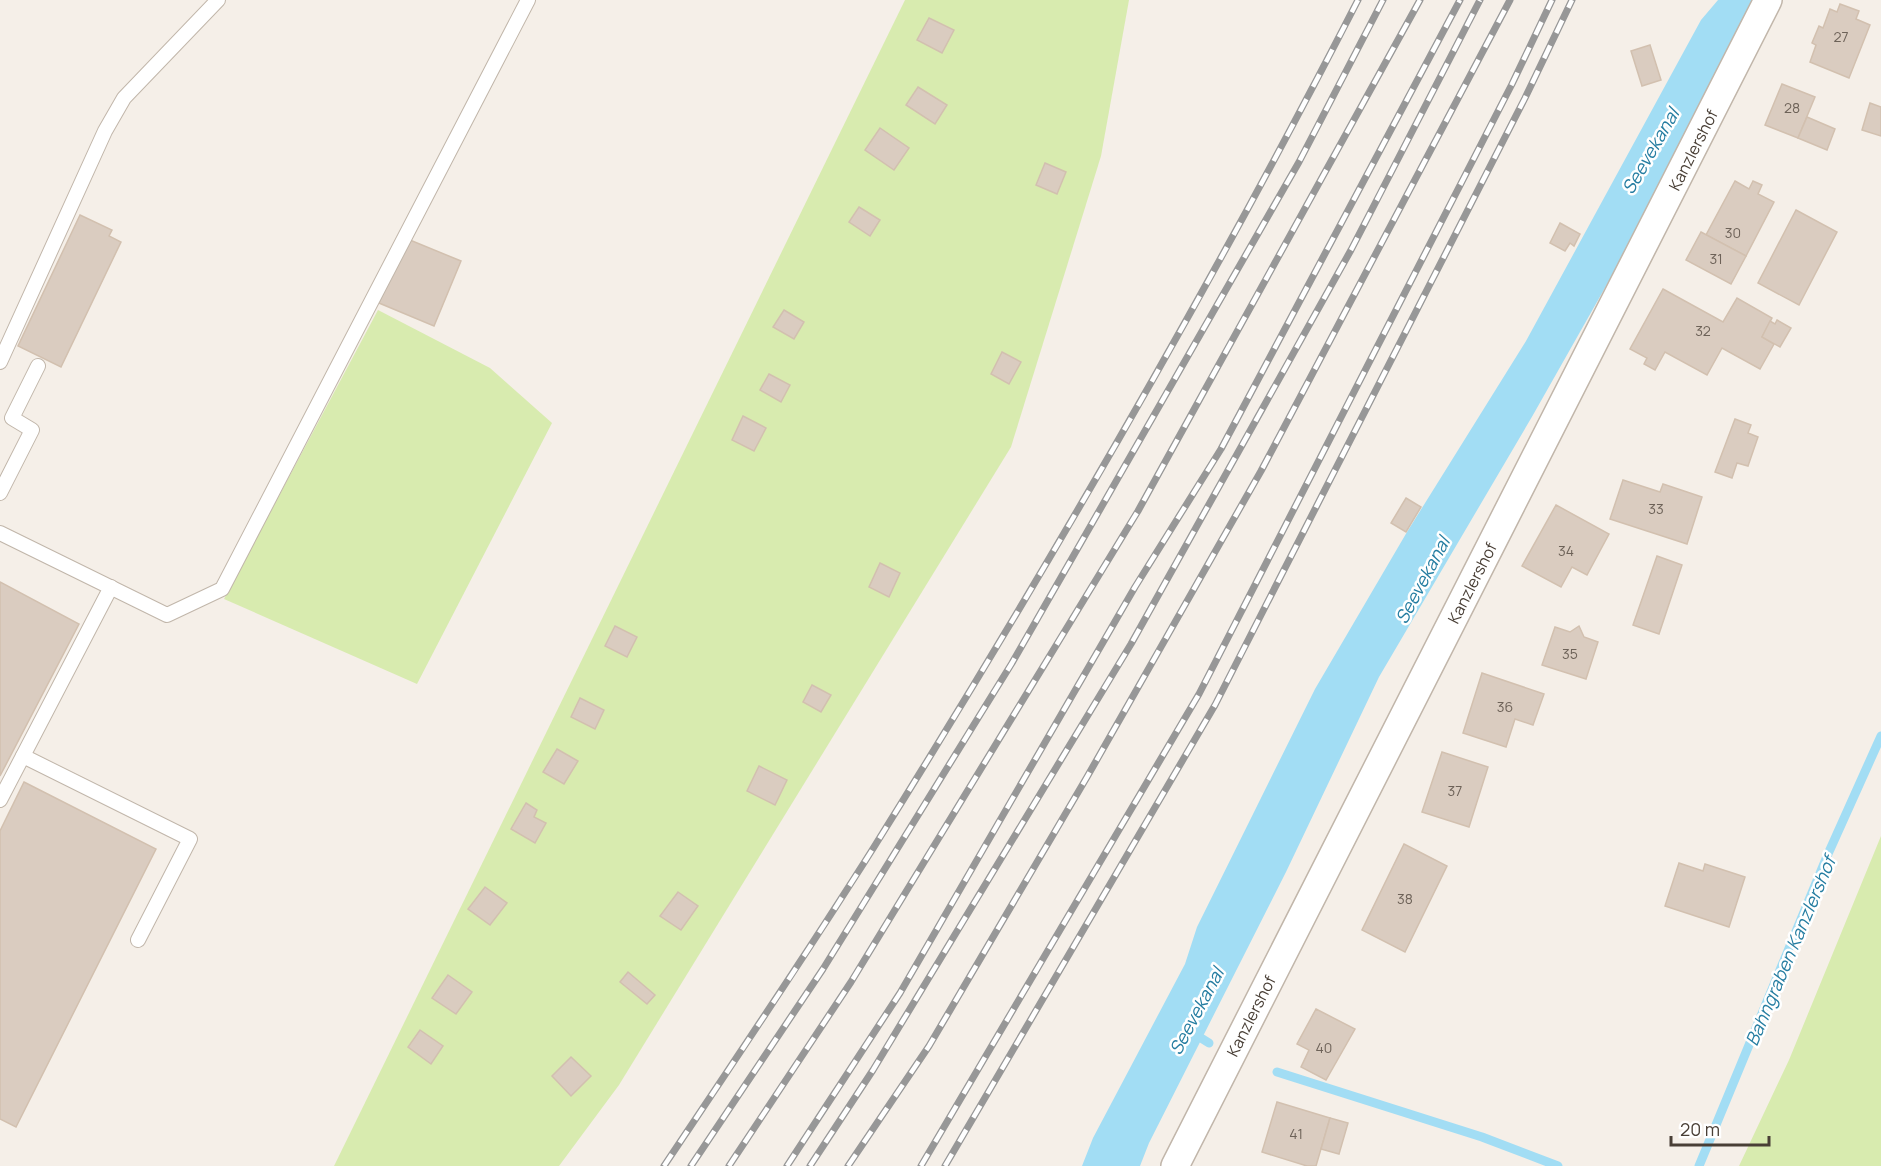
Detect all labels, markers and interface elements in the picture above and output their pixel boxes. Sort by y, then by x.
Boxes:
house number: 27 [1833,27,1849,46]
house number: 28 [1784,98,1800,117]
water label: Seevekanal [1616,101,1686,198]
street label: Kanzlershof [1663,106,1723,194]
house number: 30 [1725,223,1741,242]
house number: 31 [1709,249,1723,268]
house number: 32 [1695,321,1711,340]
house number: 33 [1648,499,1664,518]
water label: Seevekanal [1389,530,1456,628]
street label: Kanzlershof [1442,539,1502,627]
house number: 34 [1558,541,1574,560]
house number: 35 [1562,644,1578,663]
house number: 36 [1497,697,1513,716]
house number: 37 [1448,781,1462,800]
water label: Bahngraben Kanzlershof [1739,849,1842,1049]
house number: 38 [1397,889,1413,908]
water label: Seevekanal [1163,961,1230,1059]
street label: Kanzlershof [1221,972,1281,1060]
house number: 40 [1316,1038,1332,1057]
scale bar [1671,1109,1768,1147]
text: 20 m [1680,1117,1720,1141]
house number: 41 [1289,1124,1303,1143]

